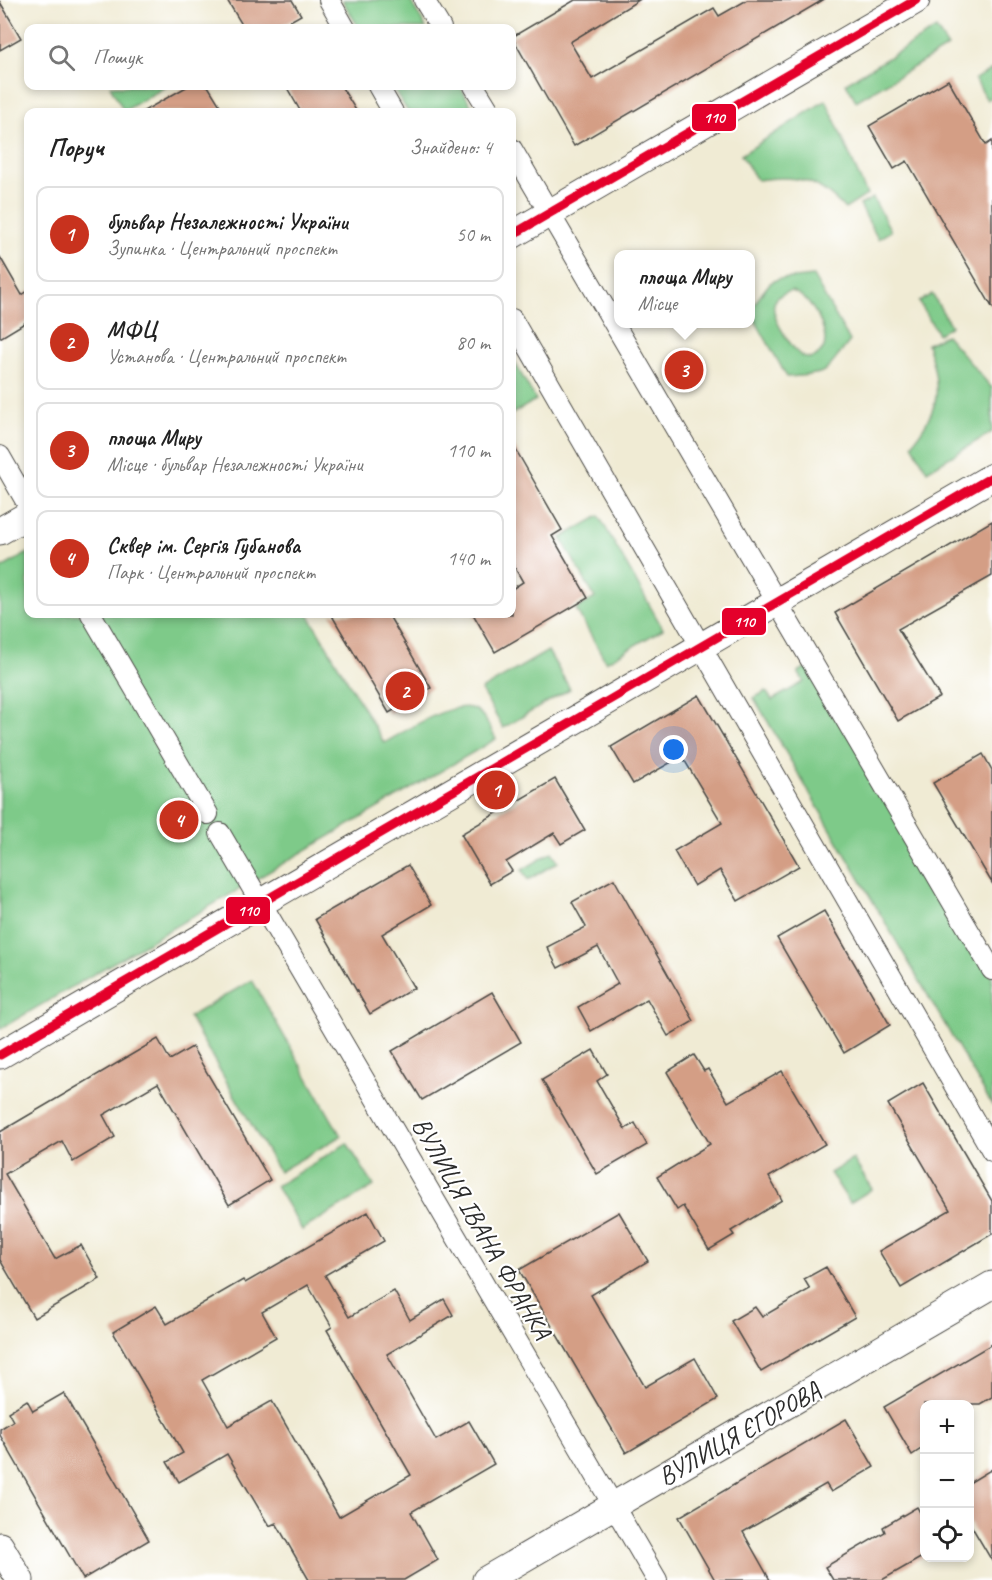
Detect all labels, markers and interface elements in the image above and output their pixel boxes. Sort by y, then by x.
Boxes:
search box [24,24,516,90]
icon: search [45,41,78,74]
text: Пошук [93,43,142,71]
line badge: 110 [691,103,737,132]
text: 110 [703,108,727,128]
text: Поруч [48,131,104,164]
text: Знайдено: 4 [410,135,492,160]
text: бульвар Незалежності України [107,208,348,236]
text: 1 [65,222,74,247]
text: 50 m [456,222,490,247]
text: Зупинка · Центральний проспект [107,236,337,261]
popup [614,250,755,328]
text: площа Миру [638,263,731,291]
text: Місце [638,291,677,316]
text: МФЦ [107,316,157,344]
text: 2 [65,330,74,355]
text: 80 m [456,330,490,355]
text: Установа · Центральний проспект [107,344,346,369]
pin: 3 [664,348,704,392]
text: площа Миру [107,424,201,452]
text: 3 [65,438,74,463]
text: 110 m [447,438,490,463]
text: Місце · бульвар Незалежності України [107,452,363,477]
text: Сквер ім. Сергія Губанова [107,532,300,560]
text: 4 [65,546,74,571]
text: 140 m [447,546,490,571]
text: Парк · Центральний проспект [107,560,315,585]
line badge: 110 [721,607,767,636]
text: 110 [733,612,757,632]
pin: 2 [386,668,424,714]
your location [659,735,688,764]
pin: 1 [476,768,516,812]
pin: 4 [160,798,198,842]
line badge: 110 [225,896,271,925]
text: 110 [237,901,261,921]
street label: ВУЛИЦЯ ІВАНА ФРАНКА [405,1111,560,1347]
street label: ВУЛИЦЯ ЄГОРОВА [652,1373,827,1493]
map controls [920,1400,974,1562]
button: + [920,1400,974,1454]
button: − [920,1454,974,1508]
button: locate [920,1508,974,1562]

